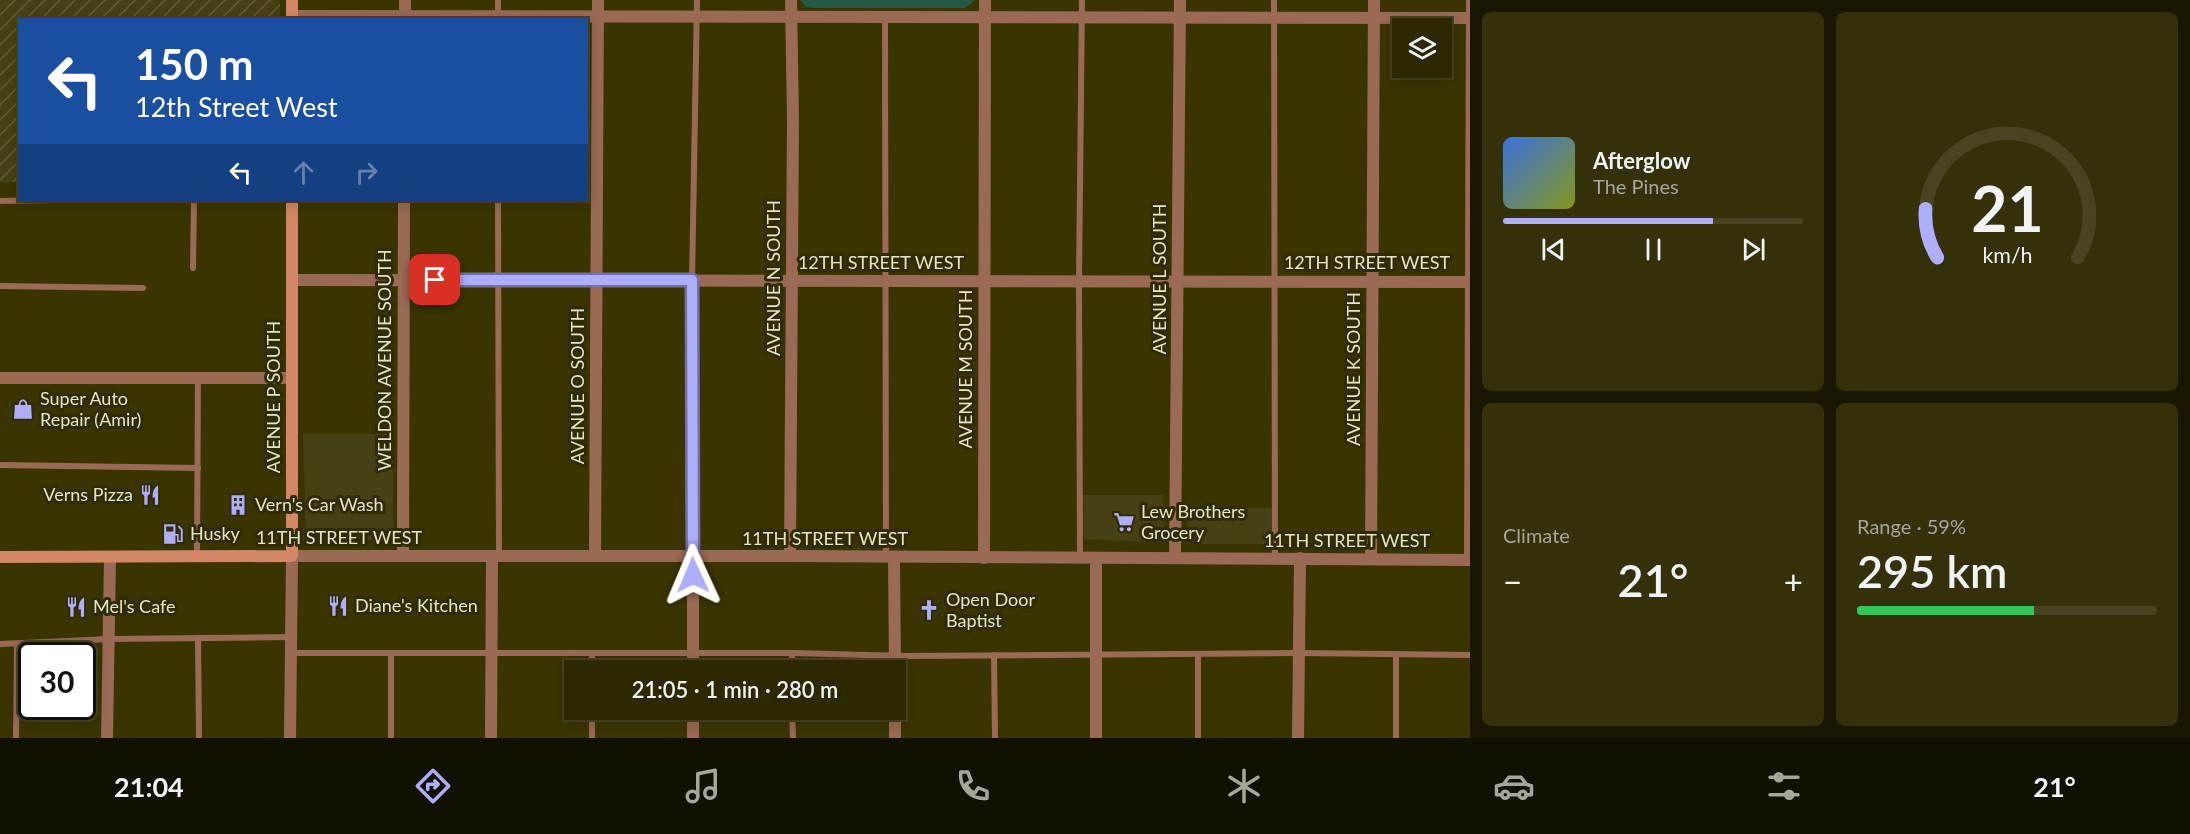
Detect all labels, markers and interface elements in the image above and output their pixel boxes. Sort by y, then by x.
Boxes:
map controls [1392,18,1452,78]
button: layers [1392,18,1452,78]
text: 150 m [135,39,253,89]
icon: left [36,42,114,120]
text: 12th Street West [135,90,338,123]
text: Afterglow [1593,147,1690,174]
icon: left [224,156,257,189]
icon: ahead [287,156,320,189]
icon: right [350,156,383,189]
text: 21 [1971,171,2043,246]
text: The Pines [1593,174,1679,198]
street label: AVENUE N SOUTH [762,200,784,356]
street label: AVENUE L SOUTH [1148,204,1170,354]
icon: previous [1537,233,1570,266]
icon: pause [1637,233,1670,266]
icon: next [1737,233,1770,266]
text: km/h [1982,243,2032,269]
street label: WELDON AVENUE SOUTH [373,249,395,471]
street label: 12TH STREET WEST [798,251,964,273]
street label: 12TH STREET WEST [1284,251,1450,273]
pin [409,254,460,305]
icon: arrive [418,263,451,296]
street label: AVENUE M SOUTH [954,290,976,448]
street label: AVENUE K SOUTH [1342,292,1364,446]
street label: AVENUE O SOUTH [566,308,588,464]
street label: AVENUE P SOUTH [262,321,284,473]
place label: Super Auto Repair (Amir) [40,387,141,430]
shop icon: Super Auto Repair (Amir) [11,397,35,421]
place label: Verns Pizza [43,483,133,505]
restaurant icon: Verns Pizza [138,483,162,507]
building icon: Vern's Car Wash [226,493,250,517]
place label: Vern's Car Wash [255,493,384,515]
place label: Lew Brothers Grocery [1141,500,1246,543]
supermarket icon: Lew Brothers Grocery [1112,510,1136,534]
text: Range · 59% [1857,514,1966,538]
fuel station icon: Husky [161,522,185,546]
place label: Husky [190,522,241,544]
text: Climate [1503,523,1570,547]
street label: 11TH STREET WEST [256,526,422,548]
street label: 11TH STREET WEST [742,527,908,549]
street label: 11TH STREET WEST [1264,529,1430,551]
position arrow [661,543,725,607]
text: 295 km [1857,544,2007,598]
text: 21° [1618,553,1688,607]
text: − [1503,561,1522,601]
text: + [1784,561,1803,601]
place label: Open Door Baptist [946,588,1035,631]
restaurant icon: Diane's Kitchen [326,594,350,618]
place label: Diane's Kitchen [355,594,478,616]
restaurant icon: Mel's Cafe [64,595,88,619]
place label: Mel's Cafe [93,595,175,617]
church icon: Open Door Baptist [917,598,941,622]
speed limit sign: 30 [18,642,96,720]
text: 21:05 · 1 min · 280 m [632,676,838,703]
icon: directions [412,765,454,807]
icon: music [682,765,724,807]
icon: phone [952,765,994,807]
icon: climate [1223,765,1265,807]
icon: car [1493,765,1535,807]
icon: filters [1763,765,1805,807]
text: 21:04 [114,770,184,803]
text: 21° [2033,770,2076,803]

